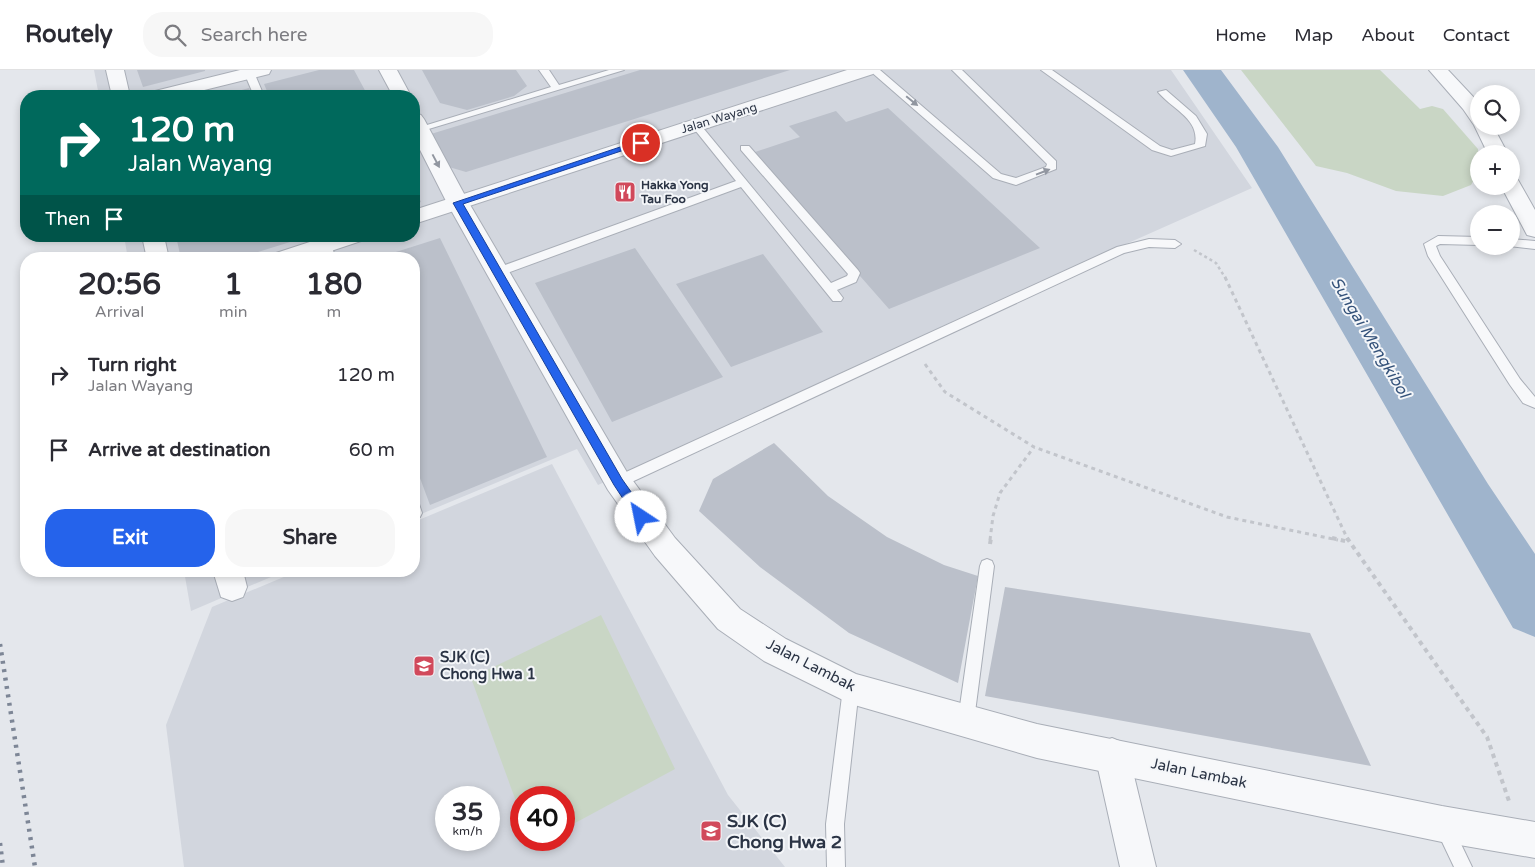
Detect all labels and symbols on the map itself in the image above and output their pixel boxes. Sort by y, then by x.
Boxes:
one-way arrow [905,95,918,106]
street label: Jalan Wayang [679,100,759,136]
pin [620,122,662,164]
one-way arrow [432,154,440,168]
one-way arrow [1036,168,1051,176]
place label: Hakka Yong Tau Foo [640,178,709,206]
restaurant icon: Hakka Yong Tau Foo [613,180,637,204]
water label: Sungai Mengkibol [1326,274,1415,403]
position arrow [614,490,666,542]
street label: Jalan Lambak [763,635,859,695]
place label: SJK (C) Chong Hwa 1 [440,648,536,684]
school or university icon: SJK (C) Chong Hwa 1 [412,654,436,678]
street label: Jalan Lambak [1149,754,1249,792]
speed limit sign: 40 [510,786,575,851]
place label: SJK (C) Chong Hwa 2 [727,810,842,853]
school or university icon: SJK (C) Chong Hwa 2 [699,819,723,843]

